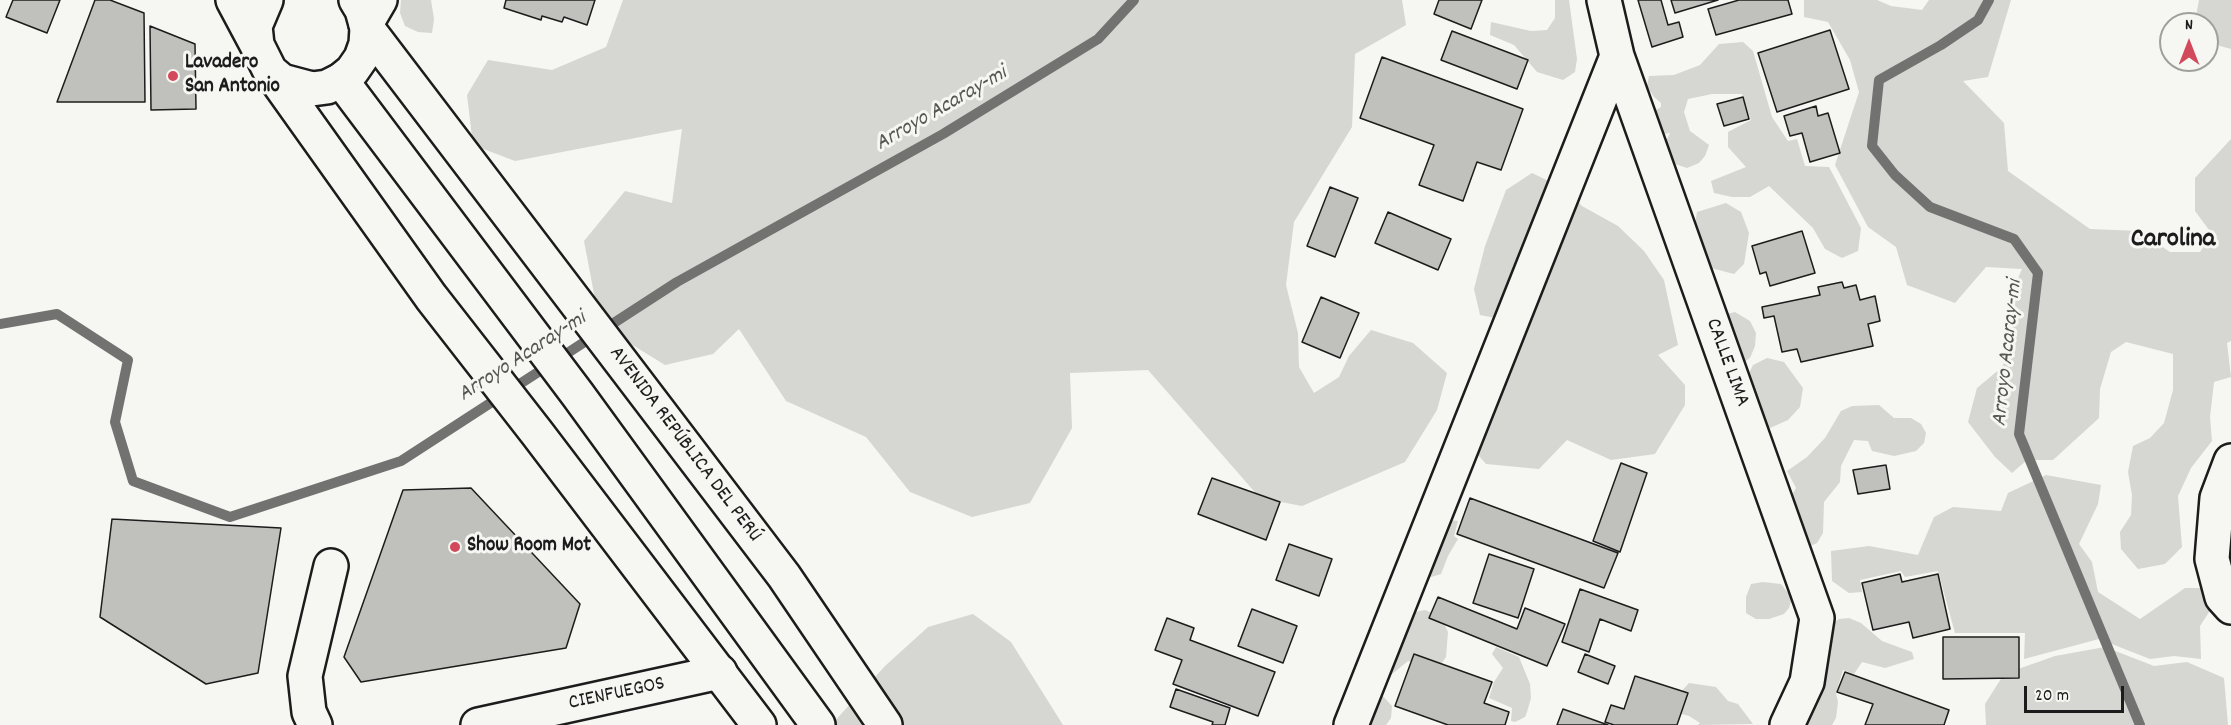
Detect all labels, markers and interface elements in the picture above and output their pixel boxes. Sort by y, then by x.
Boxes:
north arrow [2159,12,2219,72]
text: N [2185,14,2193,37]
place label: Lavadero San Antonio [185,51,280,101]
water label: Arroyo Acaray-mi [872,62,1012,158]
marker: Lavadero San Antonio [166,69,180,83]
district label: Carolina [2131,225,2215,257]
water label: Arroyo Acaray-mi [1988,278,2030,428]
water label: Arroyo Acaray-mi [454,307,592,409]
street label: CALLE LIMA [1698,315,1754,411]
street label: AVENIDA REPÚBLICA DEL PERÚ [602,342,766,548]
place label: Show Room Mot [467,534,591,560]
marker: Show Room Mot [448,540,462,554]
street label: CIENFUEGOS [567,673,667,717]
scale bar [2027,674,2128,712]
text: 20 m [2035,684,2069,709]

